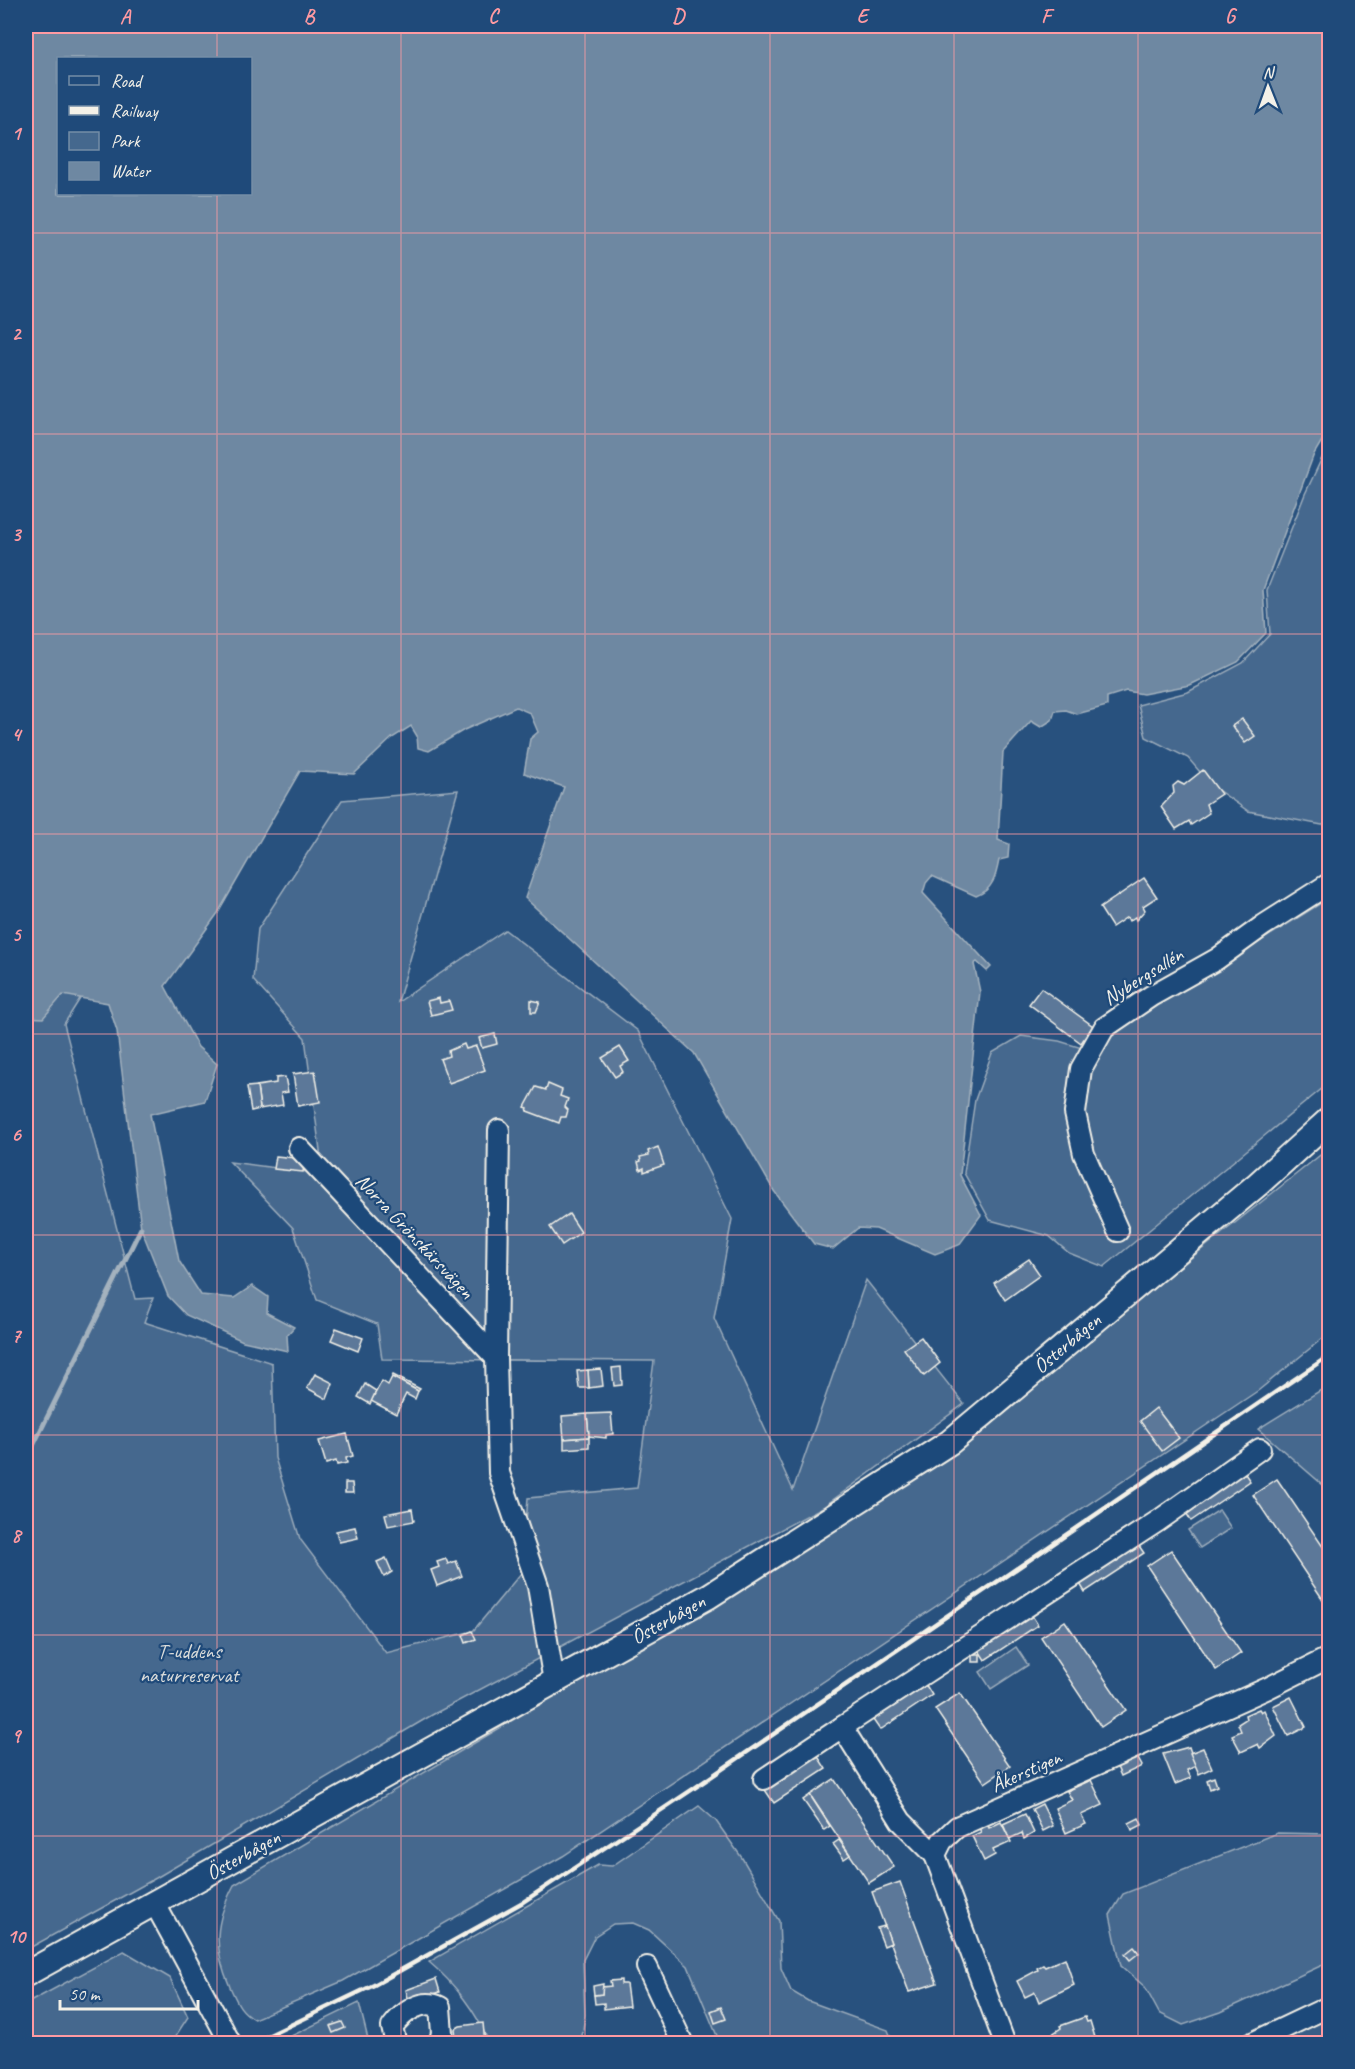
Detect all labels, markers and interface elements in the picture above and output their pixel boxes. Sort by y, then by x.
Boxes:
text: A [120,4,132,29]
text: B [304,4,316,29]
text: C [488,4,500,29]
text: D [672,4,686,29]
text: E [857,4,871,29]
text: F [1041,4,1055,29]
text: G [1225,4,1238,29]
legend [57,57,252,195]
north arrow [1238,57,1298,117]
text: N [1263,63,1276,83]
text: Road [111,70,144,92]
text: Railway [111,100,159,122]
text: 1 [12,121,23,146]
text: Park [111,130,141,152]
text: Water [111,160,152,182]
text: 2 [12,321,23,346]
text: 3 [12,522,23,547]
text: 4 [12,722,24,747]
text: 5 [12,922,23,947]
street label: Nybergsallén [1098,941,1188,1011]
text: 6 [11,1122,22,1147]
street label: Norra Grönskärsvägen [350,1168,480,1305]
street label: Österbågen [1028,1307,1107,1379]
text: 7 [12,1323,23,1348]
text: 8 [12,1523,24,1548]
street label: Österbågen [626,1588,710,1650]
park label: T-uddens naturreservat [139,1638,241,1688]
text: 9 [12,1723,23,1748]
street label: Åkerstigen [987,1743,1067,1798]
street label: Österbågen [201,1824,285,1886]
text: 10 [7,1924,27,1949]
scale bar [60,1973,198,2011]
text: 50 m [69,1983,102,2005]

